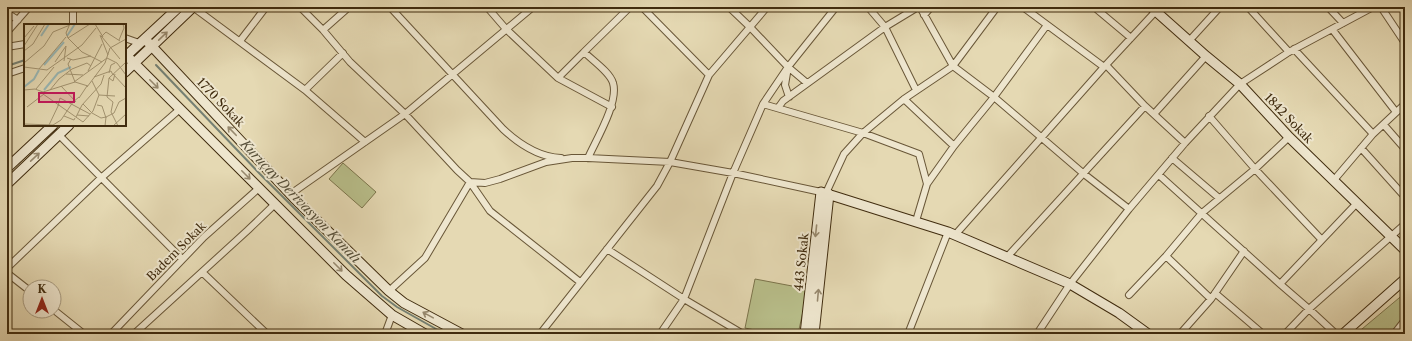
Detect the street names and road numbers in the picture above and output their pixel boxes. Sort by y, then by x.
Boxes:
street label: 1770 Sokak [194,74,249,130]
street label: 1842 Sokak [1261,90,1317,147]
street label: Badem Sokak [143,218,209,284]
street label: 443 Sokak [790,231,812,292]

